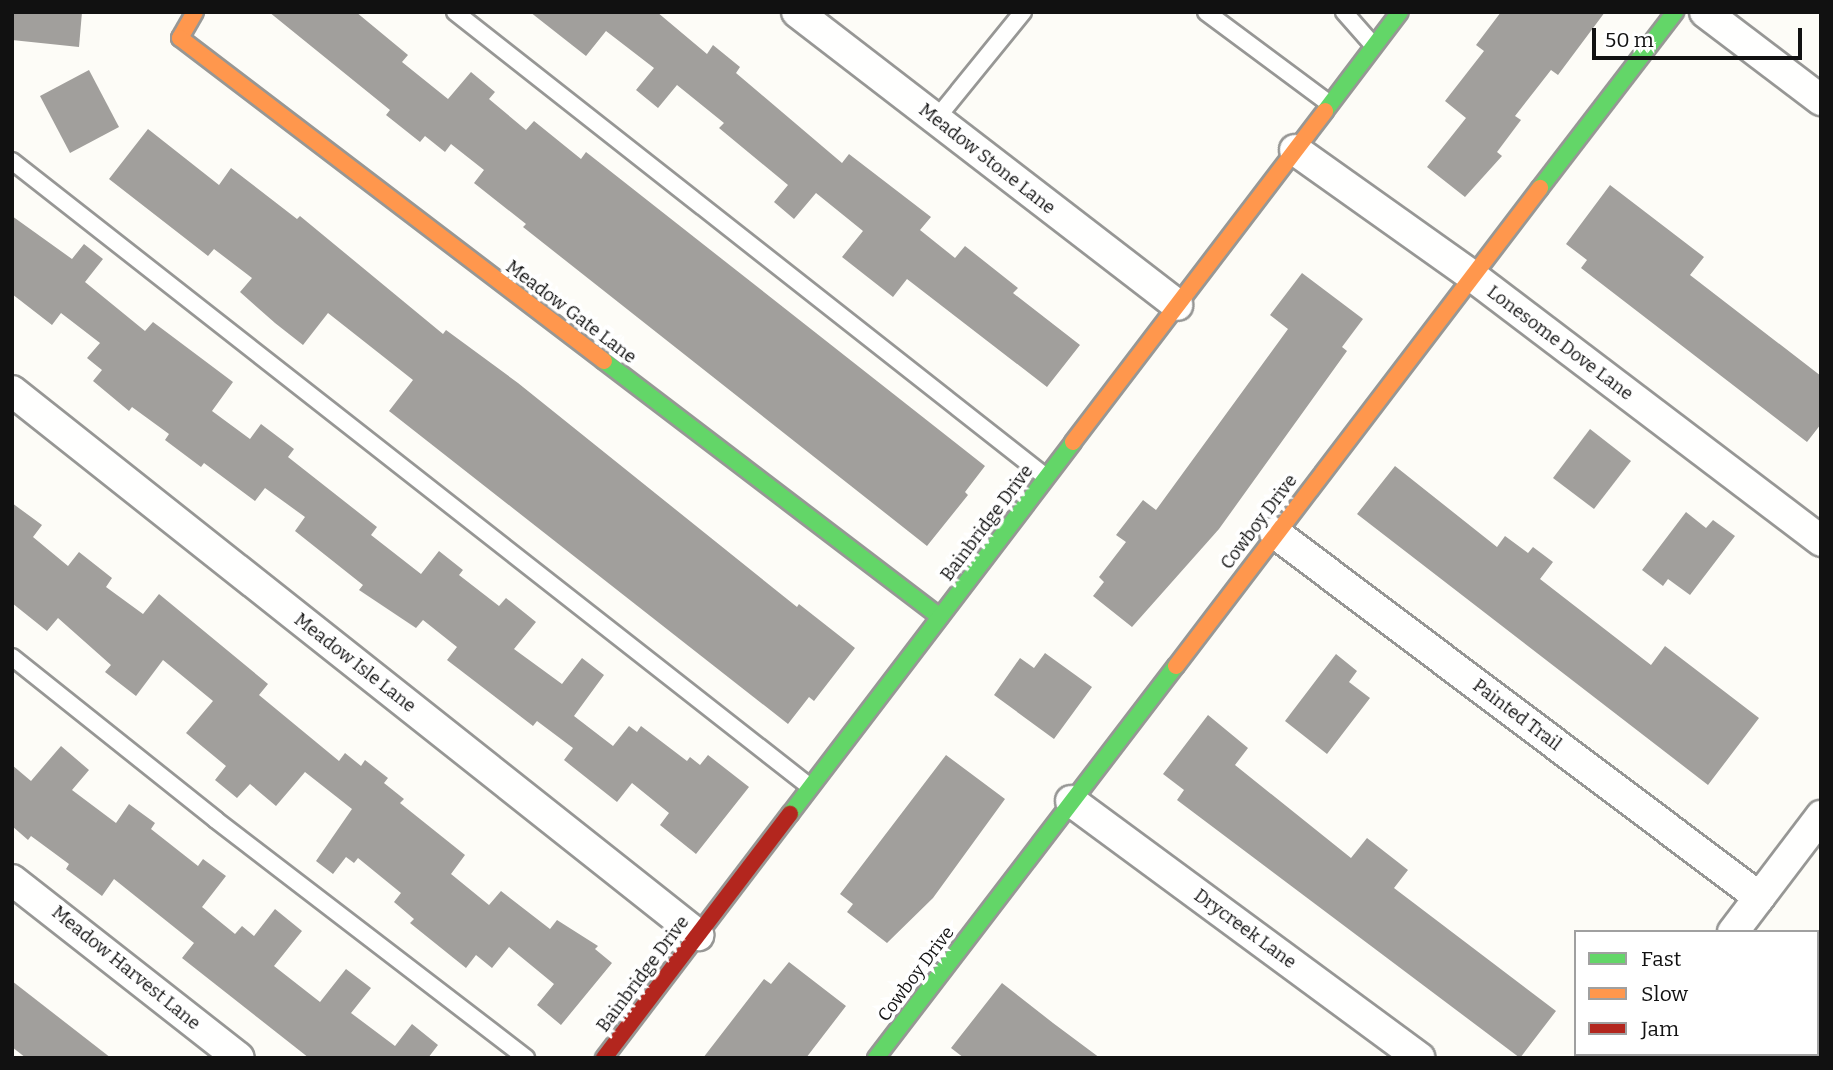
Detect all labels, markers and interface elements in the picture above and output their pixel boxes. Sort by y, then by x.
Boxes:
scale bar [1595,14,1805,58]
text: 50 m [1605,27,1654,53]
street label: Meadow Stone Lane [915,99,1059,219]
street label: Meadow Gate Lane [502,256,640,368]
street label: Lonesome Dove Lane [1483,281,1637,405]
street label: Bainbridge Drive [936,461,1038,585]
street label: Cowboy Drive [1216,470,1302,574]
street label: Meadow Isle Lane [290,609,420,717]
street label: Painted Trail [1469,675,1565,755]
street label: Drycreek Lane [1190,885,1300,973]
street label: Meadow Harvest Lane [47,902,205,1034]
street label: Bainbridge Drive [592,912,694,1036]
street label: Cowboy Drive [873,922,959,1026]
legend [1574,930,1819,1056]
text: Fast [1641,946,1681,972]
text: Slow [1641,981,1688,1007]
text: Jam [1641,1016,1679,1042]

